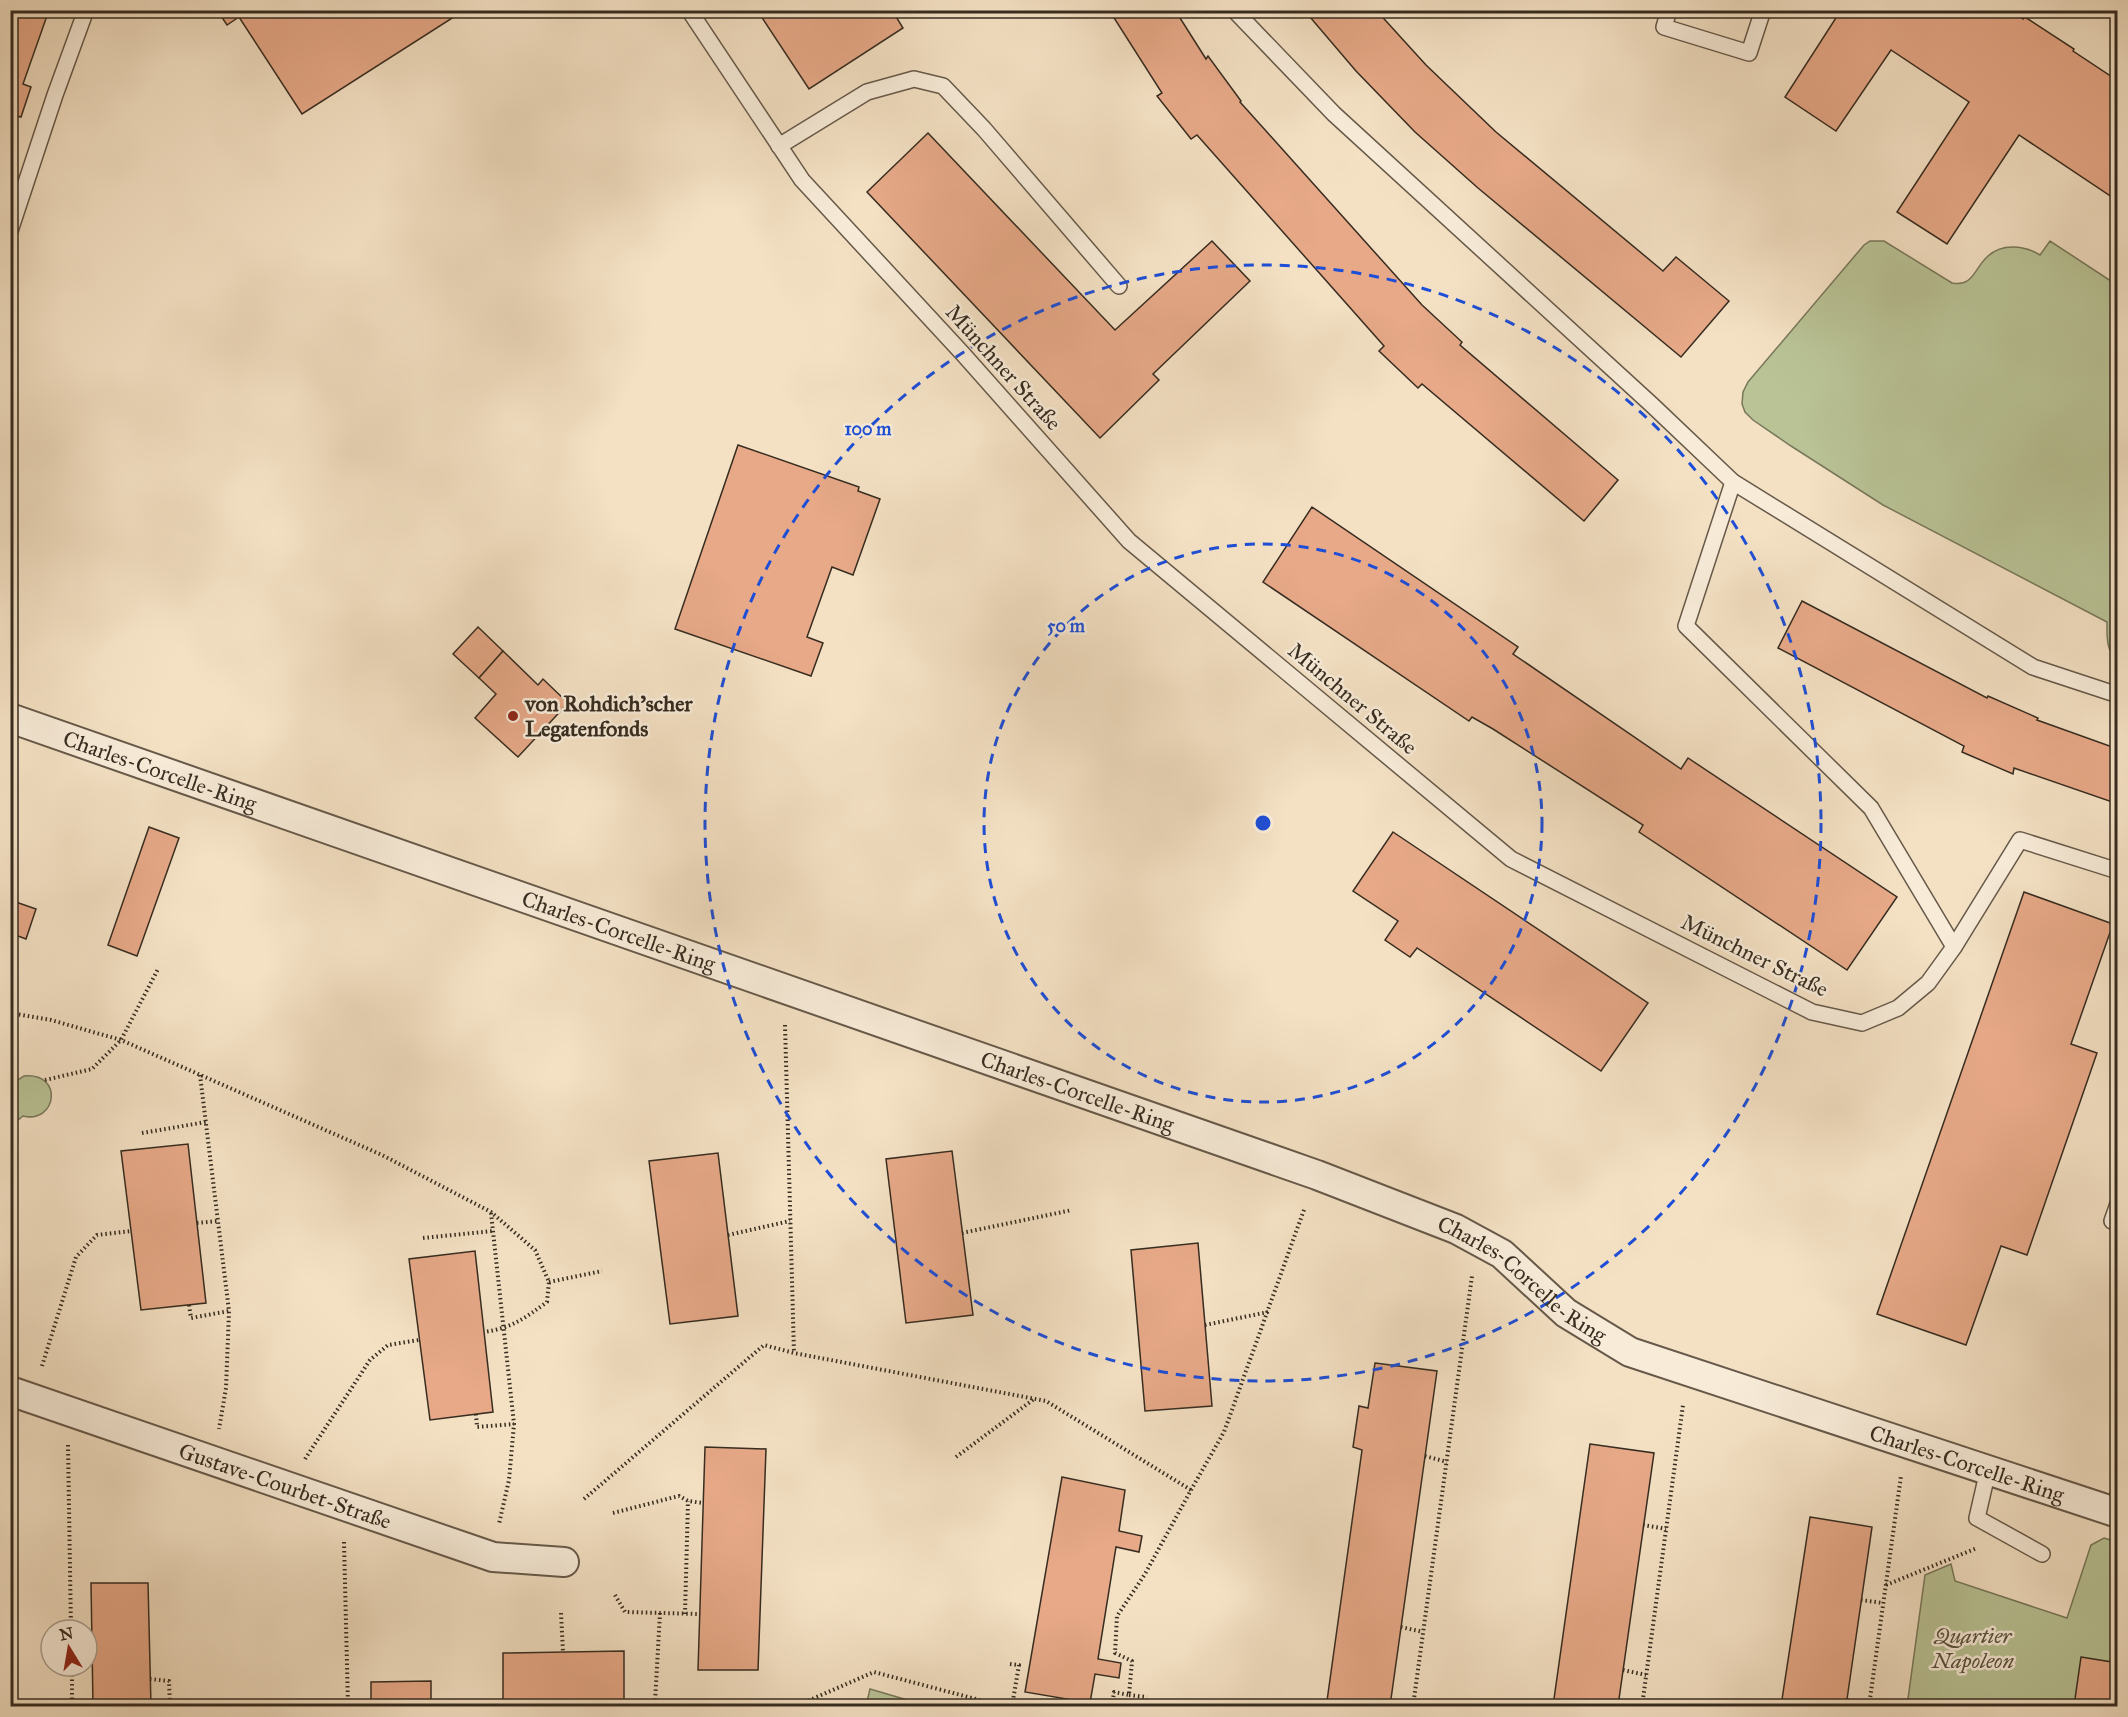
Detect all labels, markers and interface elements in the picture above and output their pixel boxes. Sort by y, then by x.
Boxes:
street label: Münchner Straße [940,299,1067,436]
text: 100 m [845,418,892,440]
text: 50 m [1047,615,1086,637]
street label: Münchner Straße [1283,637,1423,760]
place label: von Rohdich'scher Legatenfonds [524,690,693,742]
marker: von Rohdich'scher Legatenfonds [506,709,520,723]
street label: Charles-Corcelle-Ring [59,725,261,818]
centre of rings [1253,813,1273,833]
street label: Charles-Corcelle-Ring [518,885,720,978]
street label: Münchner Straße [1677,908,1833,1003]
street label: Charles-Corcelle-Ring [977,1045,1179,1138]
street label: Charles-Corcelle-Ring [1434,1210,1612,1349]
street label: Charles-Corcelle-Ring [1866,1419,2068,1509]
street label: Gustave-Courbet-Straße [175,1437,395,1535]
north arrow [39,1618,99,1678]
park label: Quartier Napoleon [1930,1622,2014,1674]
text: N [58,1623,75,1644]

